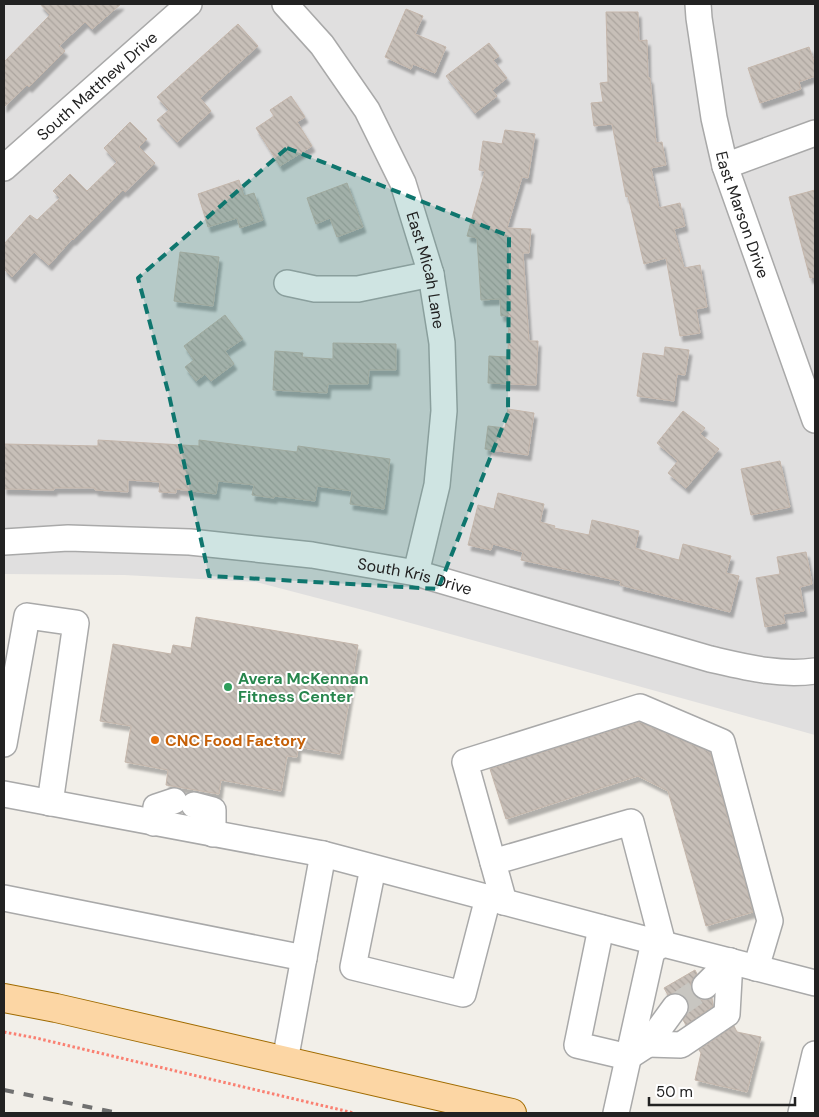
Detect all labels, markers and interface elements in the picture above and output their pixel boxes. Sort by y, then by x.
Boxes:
street label: South Matthew Drive [32,27,162,145]
street label: East Marson Drive [711,149,774,281]
street label: East Micah Lane [402,209,450,330]
street label: South Kris Drive [356,553,475,599]
place label: Avera McKennan Fitness Center [238,668,369,707]
marker: Avera McKennan Fitness Center [222,681,234,693]
place label: CNC Food Factory [165,730,306,751]
marker: CNC Food Factory [149,734,161,746]
scale bar [649,1074,795,1106]
text: 50 m [656,1082,693,1102]

